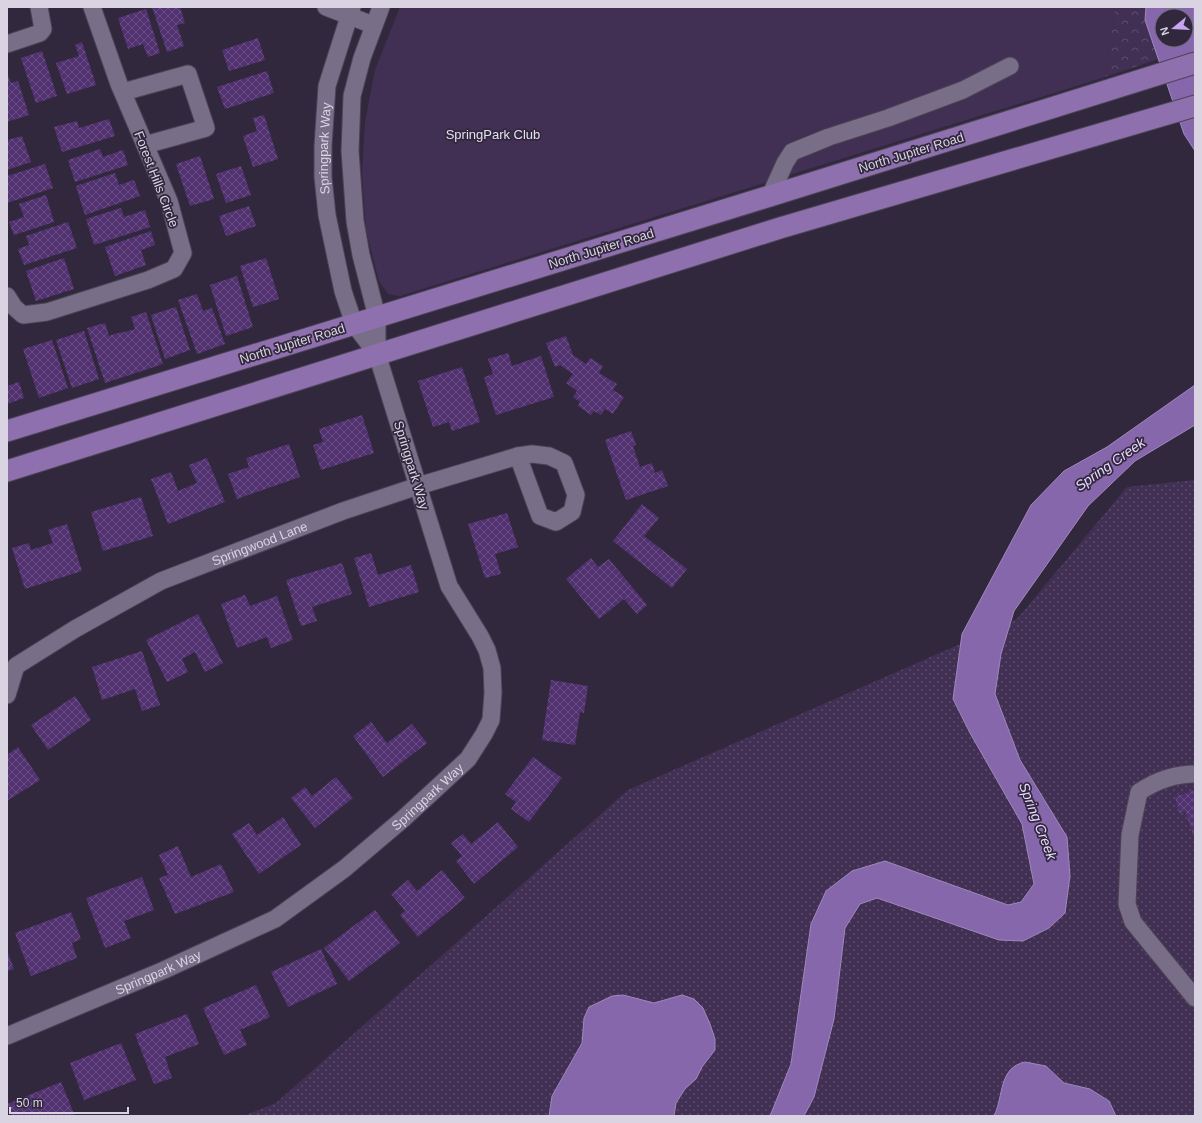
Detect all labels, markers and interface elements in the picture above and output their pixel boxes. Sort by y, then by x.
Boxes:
north arrow [1154,8,1194,48]
text: N [1158,25,1171,37]
street label: Springpark Way [316,102,334,195]
park label: SpringPark Club [446,127,540,142]
street label: Forest Hills Circle [131,129,182,229]
street label: North Jupiter Road [857,129,966,176]
street label: North Jupiter Road [547,225,656,272]
street label: North Jupiter Road [238,320,347,367]
street label: Springpark Way [391,419,432,512]
water label: Spring Creek [1072,433,1149,494]
street label: Springwood Lane [210,518,310,569]
street label: Springpark Way [389,760,467,834]
water label: Spring Creek [1016,780,1060,863]
street label: Springpark Way [113,947,204,998]
scale bar [10,1089,128,1115]
text: 50 m [16,1096,43,1110]

